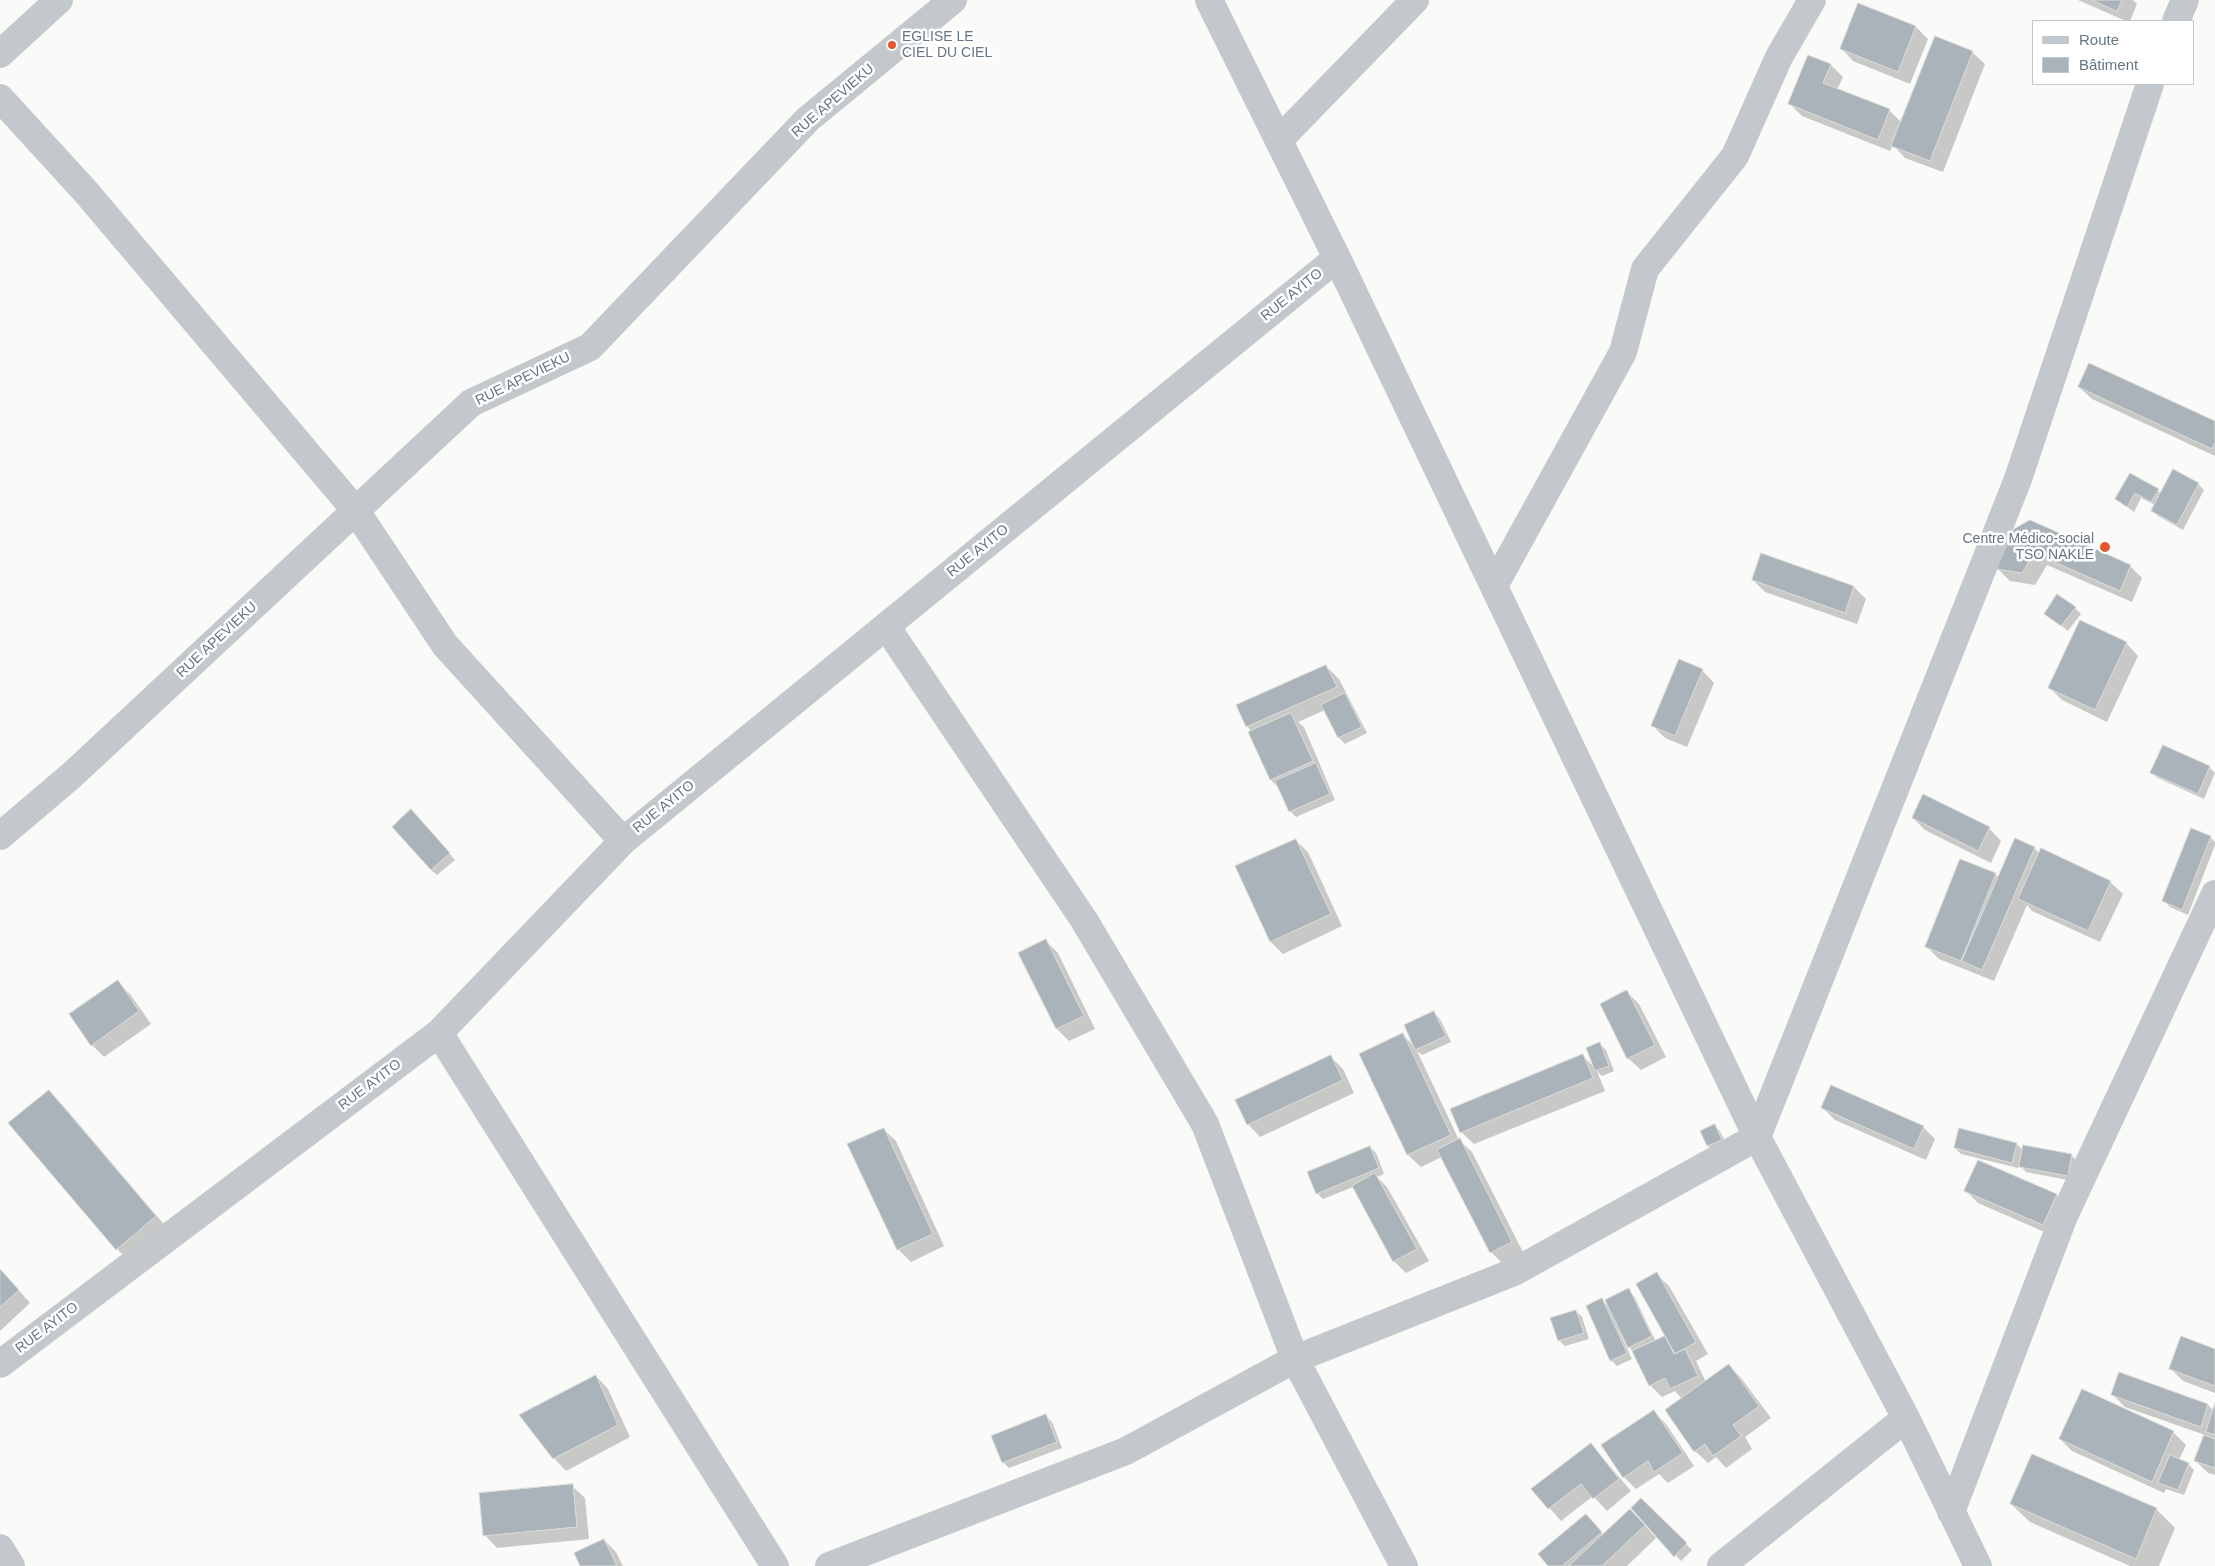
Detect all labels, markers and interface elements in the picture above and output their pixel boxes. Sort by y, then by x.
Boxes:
legend [2032,20,2195,85]
place label: EGLISE LE CIEL DU CIEL [902,29,992,62]
text: Route [2079,31,2119,48]
marker: EGLISE LE CIEL DU CIEL [886,39,898,51]
text: Bâtiment [2079,56,2138,73]
street label: RUE APEVIEKU [788,61,878,141]
street label: RUE AYITO [1258,265,1326,325]
street label: RUE APEVIEKU [473,349,573,409]
street label: RUE AYITO [944,521,1012,581]
place label: Centre Médico-social TSO NAKLE [1963,531,2094,564]
marker: Centre Médico-social TSO NAKLE [2098,540,2112,554]
street label: RUE APEVIEKU [173,599,261,681]
street label: RUE AYITO [630,777,698,837]
street label: RUE AYITO [335,1056,405,1114]
street label: RUE AYITO [12,1299,82,1357]

